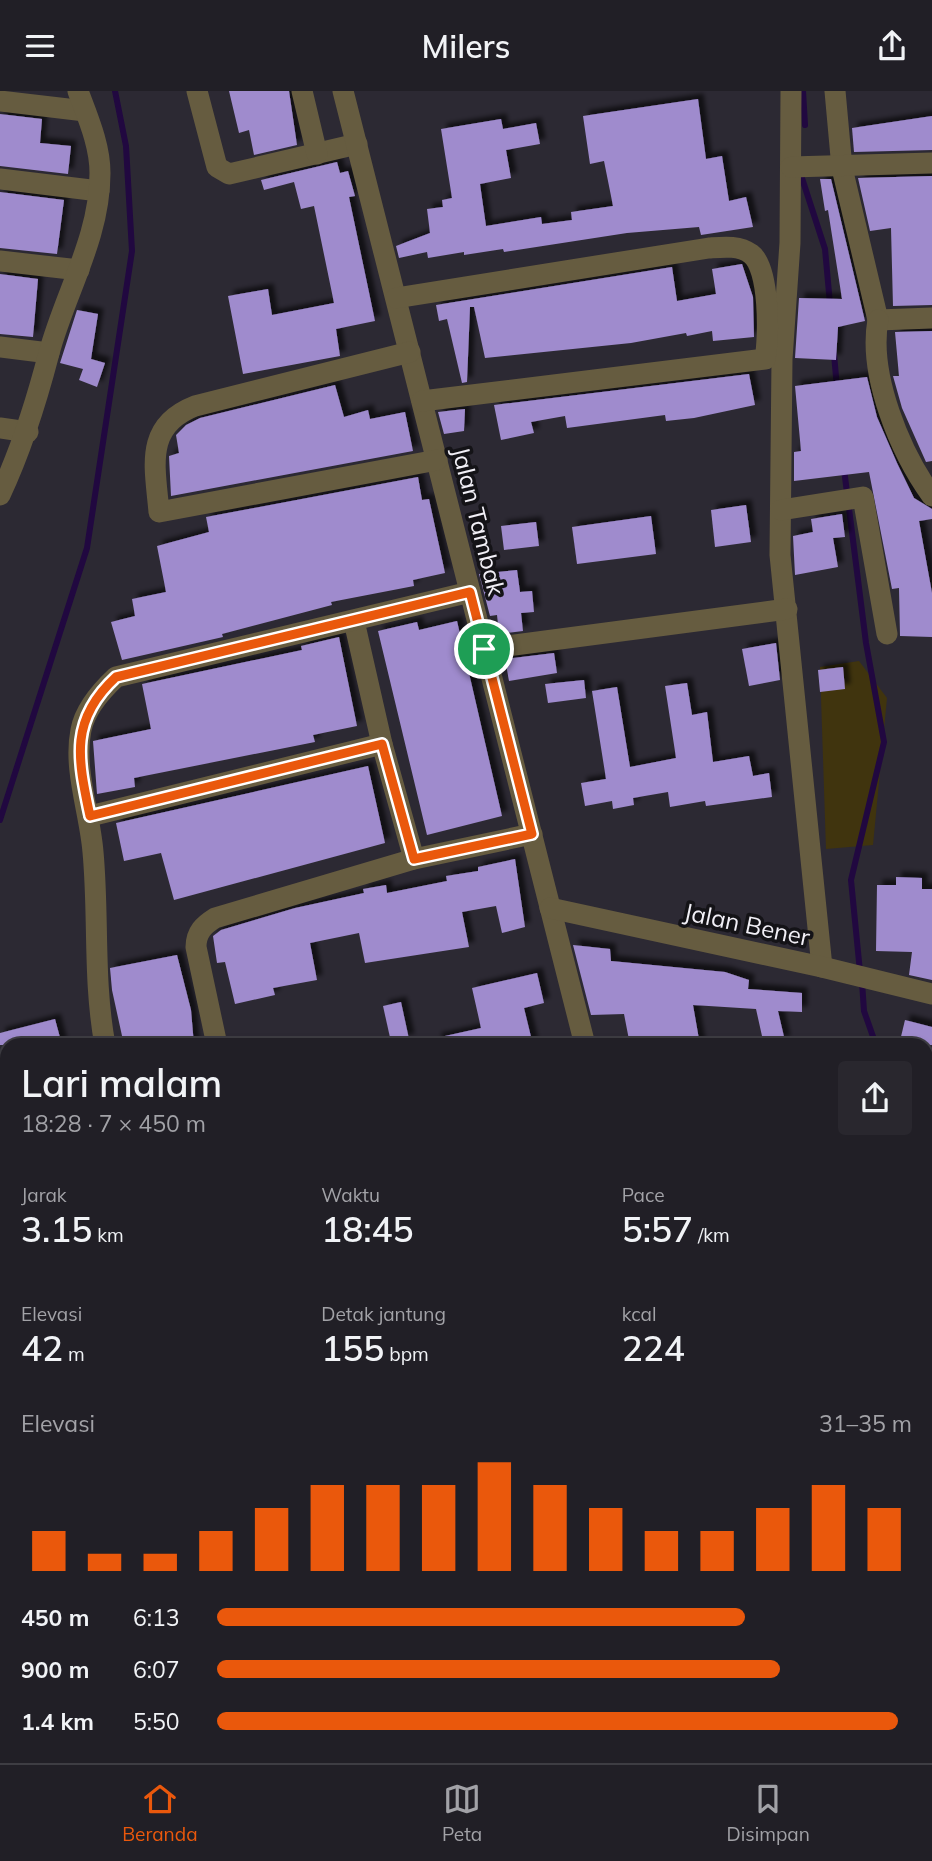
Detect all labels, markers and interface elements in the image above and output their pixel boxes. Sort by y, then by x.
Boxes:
text: Milers [422,26,510,66]
icon: menu [21,27,59,65]
icon: share [873,27,911,65]
street label: Jalan Tambak [446,444,512,599]
pin [454,619,514,679]
icon: arrive [465,630,503,668]
street label: Jalan Bener [681,896,813,952]
text: Lari malam [21,1059,222,1107]
button: share [838,1061,912,1135]
text: 18:28 · 7 × 450 m [21,1109,206,1138]
text: Jarak [21,1183,67,1207]
text: Waktu [321,1183,380,1207]
text: Pace [622,1183,665,1207]
text: 3.15 [21,1207,92,1251]
text: 18:45 [321,1207,414,1251]
text: 5:57 [622,1207,693,1251]
text: km [92,1223,124,1247]
text: /km [693,1223,730,1247]
text: Elevasi [21,1302,82,1326]
text: Detak jantung [321,1302,446,1326]
text: kcal [622,1302,656,1326]
text: 42 [21,1326,63,1370]
text: 155 [321,1326,384,1370]
text: 224 [622,1326,685,1370]
text: m [63,1342,85,1366]
text: bpm [384,1342,429,1366]
text: Elevasi [21,1409,95,1438]
text: 31–35 m [819,1409,912,1438]
text: 450 m [21,1603,89,1632]
text: 6:13 [133,1603,180,1632]
text: 900 m [21,1655,89,1684]
text: 6:07 [133,1655,180,1684]
text: 1.4 km [21,1707,94,1736]
text: 5:50 [133,1707,180,1736]
tab: Beranda [122,1780,198,1846]
tab: Peta [442,1780,482,1846]
tab: Disimpan [727,1780,810,1846]

